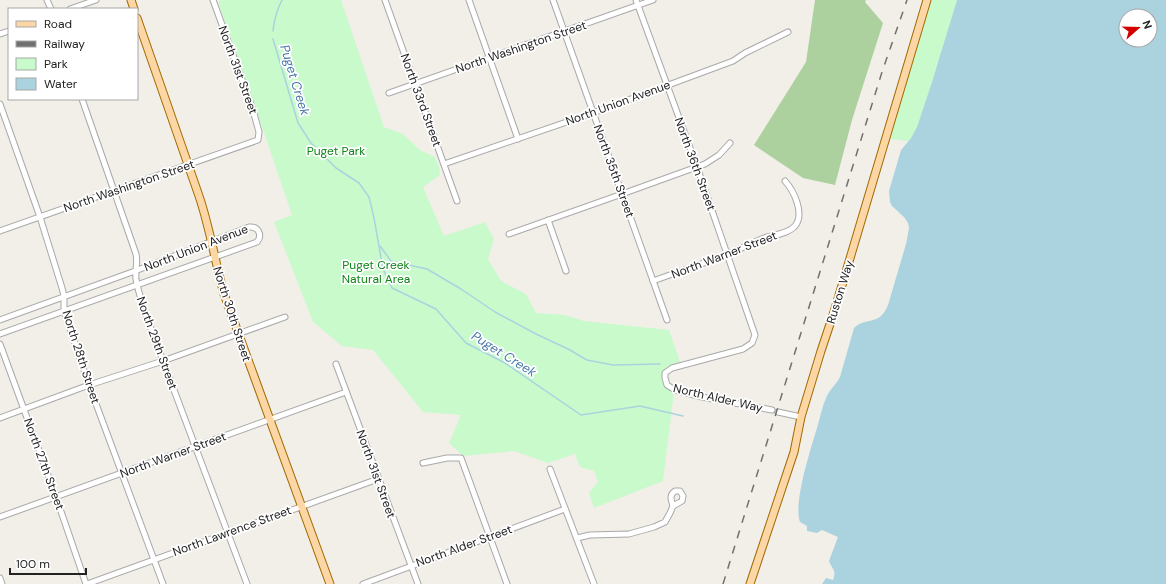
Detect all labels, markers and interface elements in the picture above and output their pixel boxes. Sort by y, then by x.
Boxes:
legend [8,8,138,100]
north arrow [1118,8,1158,48]
text: Road [44,16,72,32]
street label: North Washington Street [453,17,589,77]
text: N [1139,18,1155,31]
street label: North 31st Street [215,24,262,117]
text: Railway [44,36,85,52]
water label: Puget Creek [276,42,314,118]
street label: North 33rd Street [397,51,445,149]
text: Park [44,56,68,72]
text: Water [44,76,78,92]
street label: North Union Avenue [563,77,673,129]
street label: North 36th Street [671,115,719,213]
street label: North 35th Street [590,122,638,220]
park label: Puget Park [307,143,365,159]
street label: North Washington Street [61,156,197,216]
street label: North Union Avenue [142,221,250,275]
street label: North Warner Street [669,227,779,283]
park label: Puget Creek Natural Area [342,257,410,287]
street label: Ruston Way [823,258,857,326]
street label: North 30th Street [209,265,255,364]
street label: North 29th Street [133,294,181,392]
street label: North 28th Street [58,308,104,406]
water label: Puget Creek [468,327,540,381]
street label: North Alder Way [672,380,765,416]
street label: North 27th Street [20,416,68,512]
street label: North Warner Street [118,428,229,482]
street label: North 31st Street [353,428,400,521]
street label: North Lawrence Street [170,502,294,560]
street label: North Alder Street [414,521,515,571]
scale bar [10,550,86,576]
text: 100 m [16,556,50,572]

